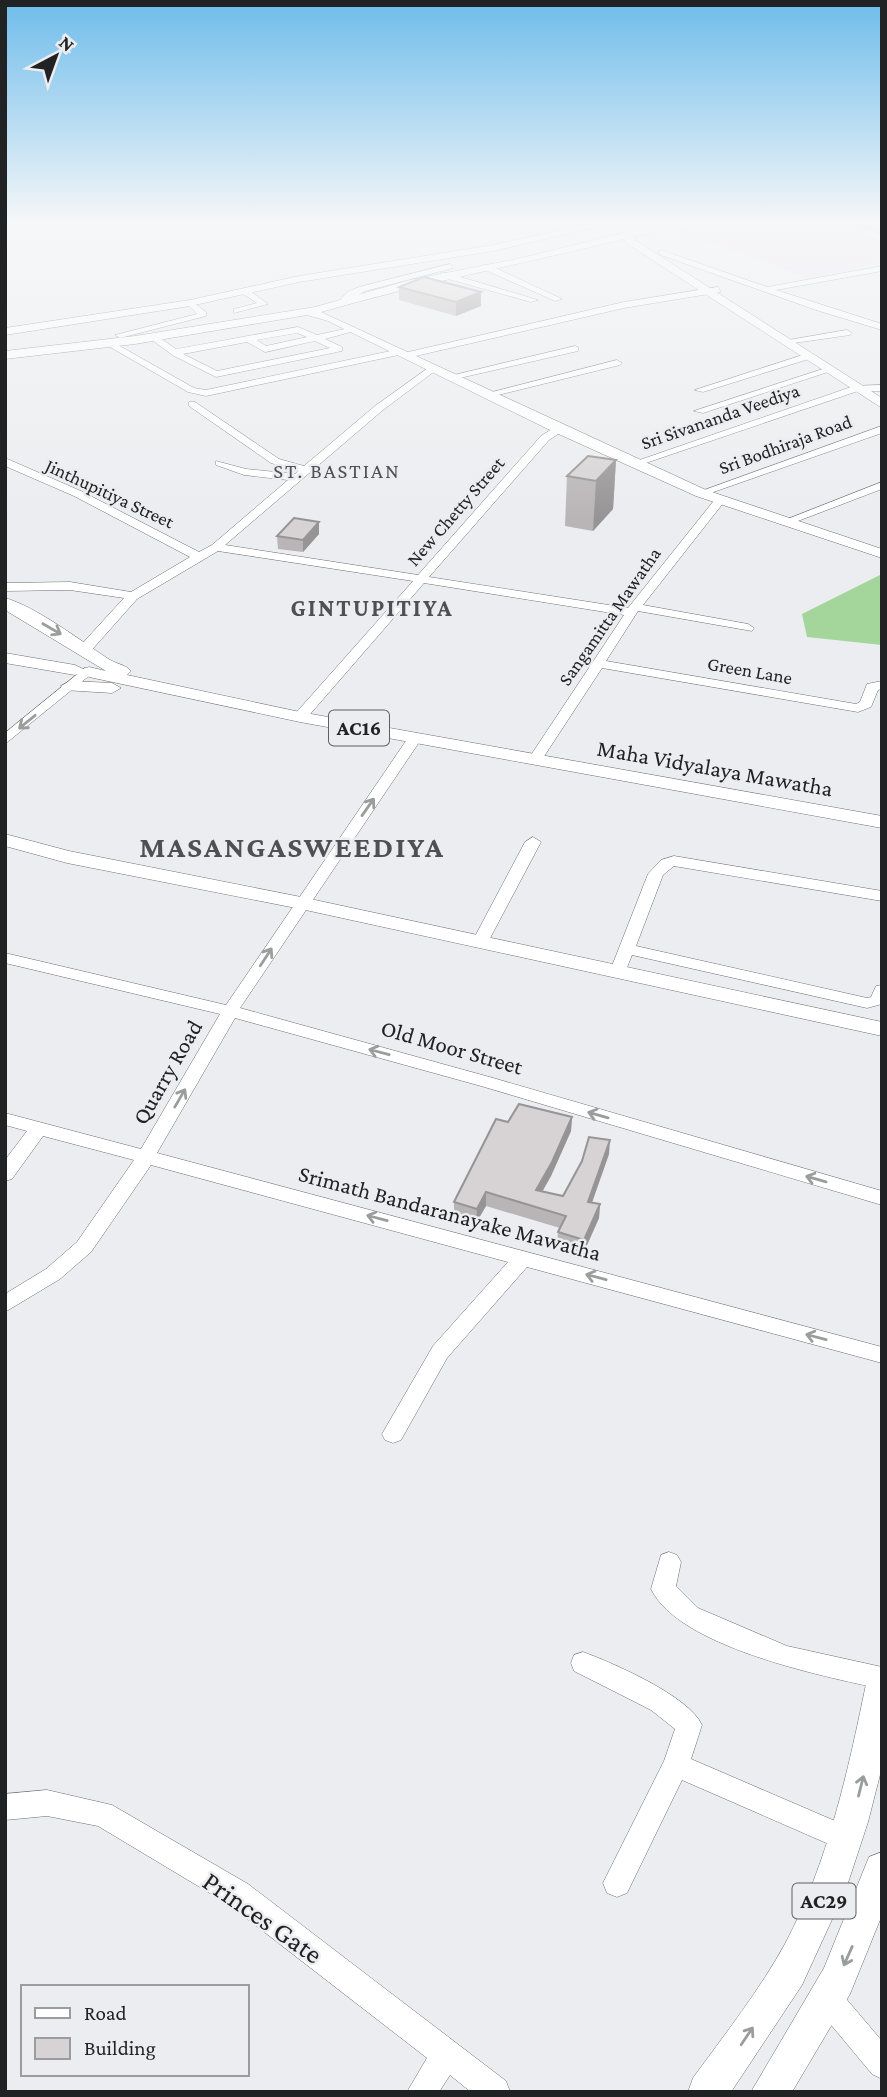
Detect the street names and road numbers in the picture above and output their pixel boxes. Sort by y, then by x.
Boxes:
street label: Sri Sivananda Veediya [638,379,802,453]
street label: Sri Bodhiraja Road [716,411,855,479]
street label: New Chetty Street [402,452,509,570]
street label: Jinthupitiya Street [40,454,178,533]
street label: Sangamitta Mawatha [554,543,665,689]
street label: Green Lane [706,653,794,688]
road number: AC16 [329,710,389,746]
street label: Maha Vidyalaya Mawatha [595,734,835,802]
street label: Old Moor Street [378,1014,526,1080]
street label: Quarry Road [127,1015,207,1129]
street label: Srimath Bandaranayake Mawatha [296,1160,604,1266]
street label: Princes Gate [197,1865,328,1970]
road number: AC29 [792,1884,856,1918]

